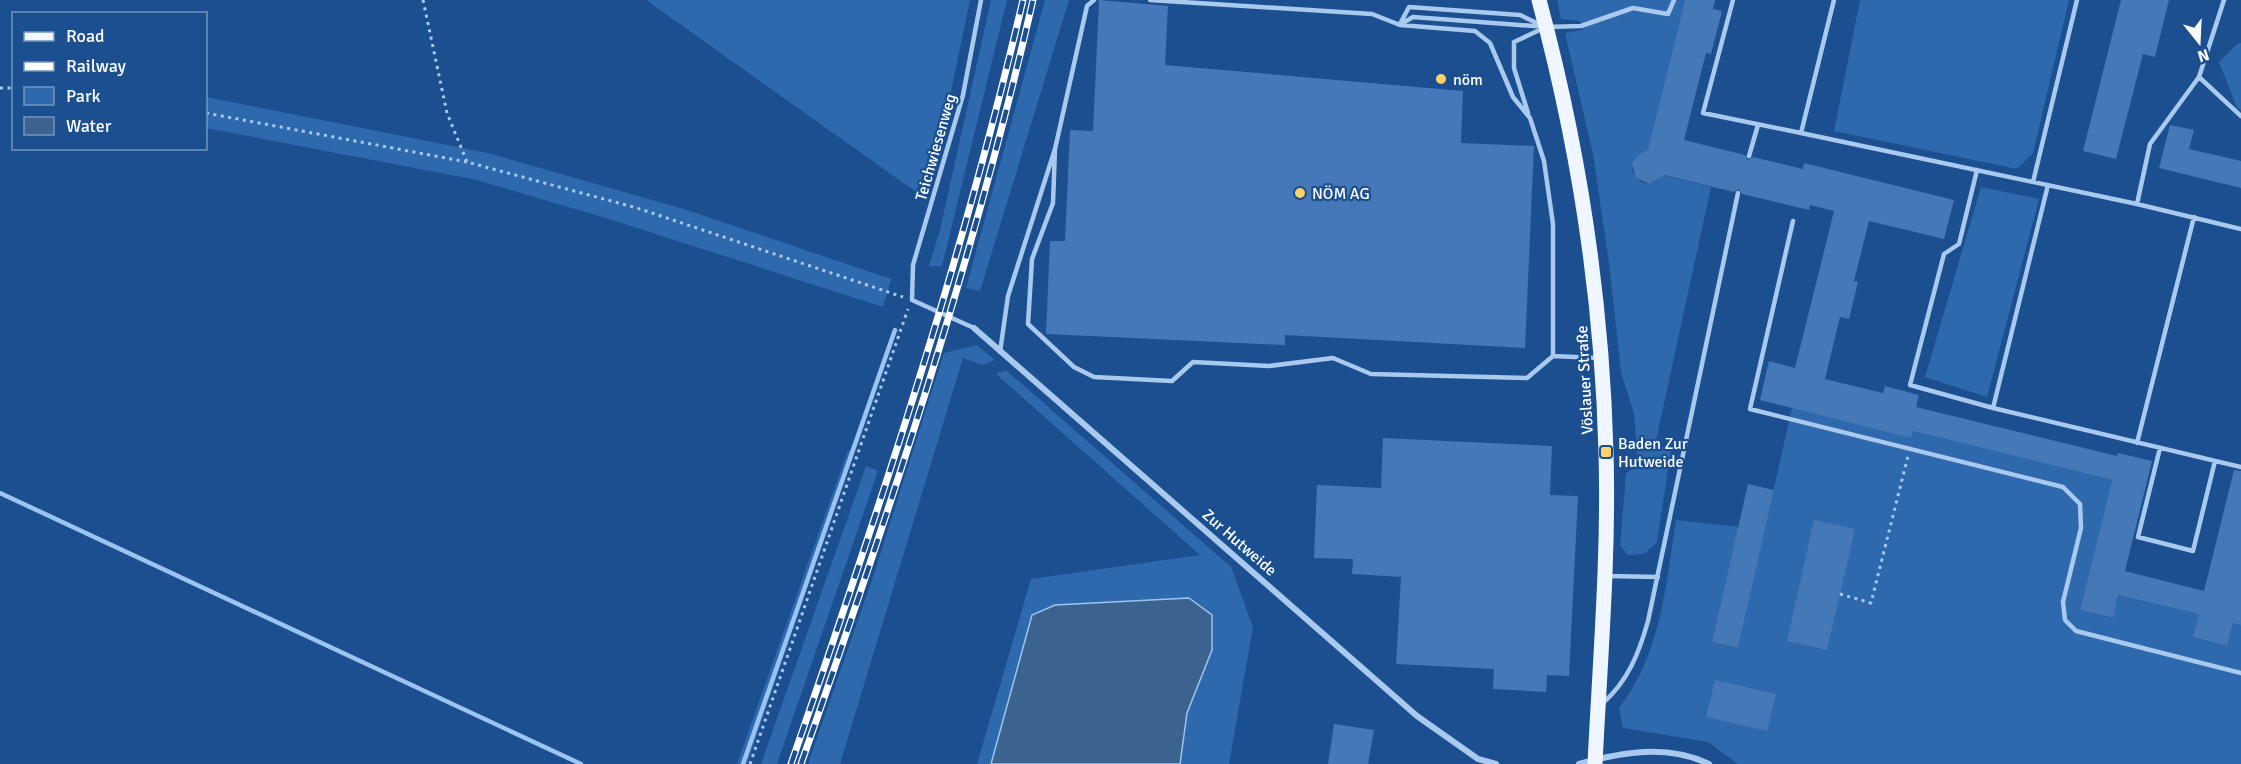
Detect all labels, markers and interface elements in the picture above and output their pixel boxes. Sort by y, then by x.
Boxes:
legend [12,12,207,150]
north arrow [2169,12,2229,72]
text: Road [66,25,105,47]
text: N [2195,44,2212,67]
text: Railway [66,55,127,77]
place label: nöm [1453,70,1483,90]
marker: nöm [1434,72,1448,86]
text: Park [66,85,101,107]
street label: Teichwiesenweg [911,91,961,203]
text: Water [66,115,112,137]
place label: NÖM AG [1312,184,1370,204]
marker: NÖM AG [1293,186,1307,200]
street label: Vöslauer Straße [1572,325,1598,435]
place label: Baden Zur Hutweide [1618,434,1688,472]
marker: Baden Zur Hutweide [1599,445,1613,459]
street label: Zur Hutweide [1198,505,1281,581]

